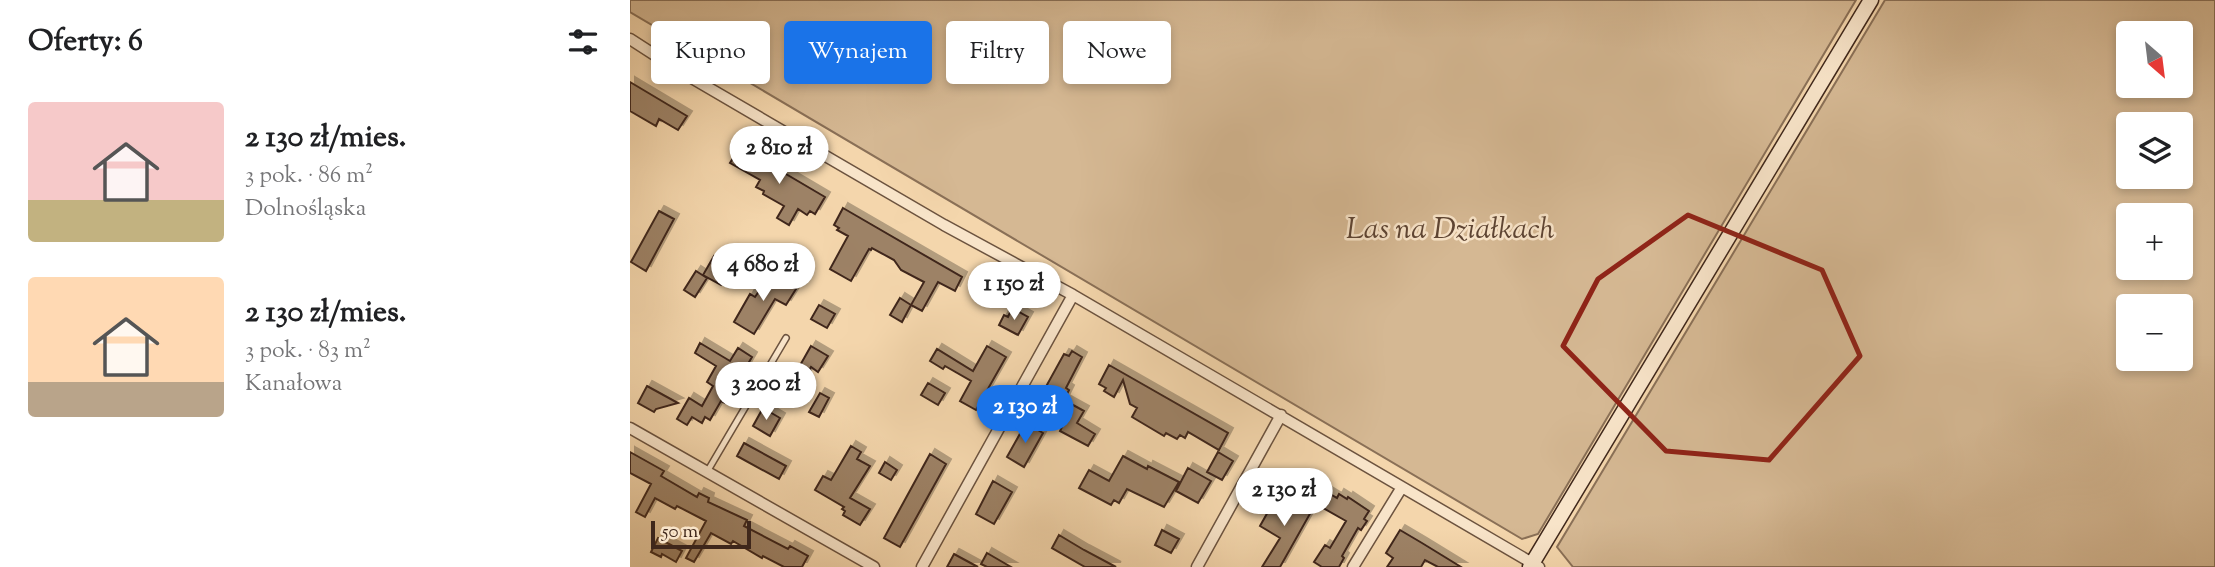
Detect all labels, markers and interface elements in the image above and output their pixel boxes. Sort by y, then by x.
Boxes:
text: Oferty: 6 [28,21,143,64]
chip: Kupno [651,21,770,84]
chip: Wynajem [784,21,932,84]
chip: Filtry [946,21,1049,84]
chip: Nowe [1063,21,1171,84]
north arrow [2116,21,2193,98]
map controls [2116,21,2193,371]
icon: filters [564,23,602,61]
button: layers [2116,112,2193,189]
text: 2 130 zł/mies. [245,117,406,160]
pin: 2 810 zł [707,127,851,186]
icon: home [84,130,168,214]
text: 2 810 zł [746,132,812,165]
text: 3 pok. · 86 m² [245,160,373,193]
text: Dolnośląska [245,193,366,226]
button: + [2116,203,2193,280]
park label: Las na Działkach [1346,209,1555,252]
pin: 4 680 zł [691,244,835,303]
text: 4 680 zł [727,249,799,282]
pin: 1 150 zł [942,262,1086,322]
text: 1 150 zł [984,268,1044,301]
text: 2 130 zł/mies. [245,292,406,335]
button: − [2116,294,2193,371]
icon: home [84,305,168,389]
text: 3 pok. · 83 m² [245,335,371,368]
pin: 3 200 zł [694,362,838,422]
text: Kanałowa [245,368,342,401]
text: 3 200 zł [731,368,801,401]
pin: 2 130 zł [953,386,1097,445]
text: 2 130 zł [993,391,1057,424]
pin: 2 130 zł [1212,468,1356,528]
text: 2 130 zł [1252,474,1316,507]
scale bar [651,518,751,550]
text: 50 m [662,519,698,546]

